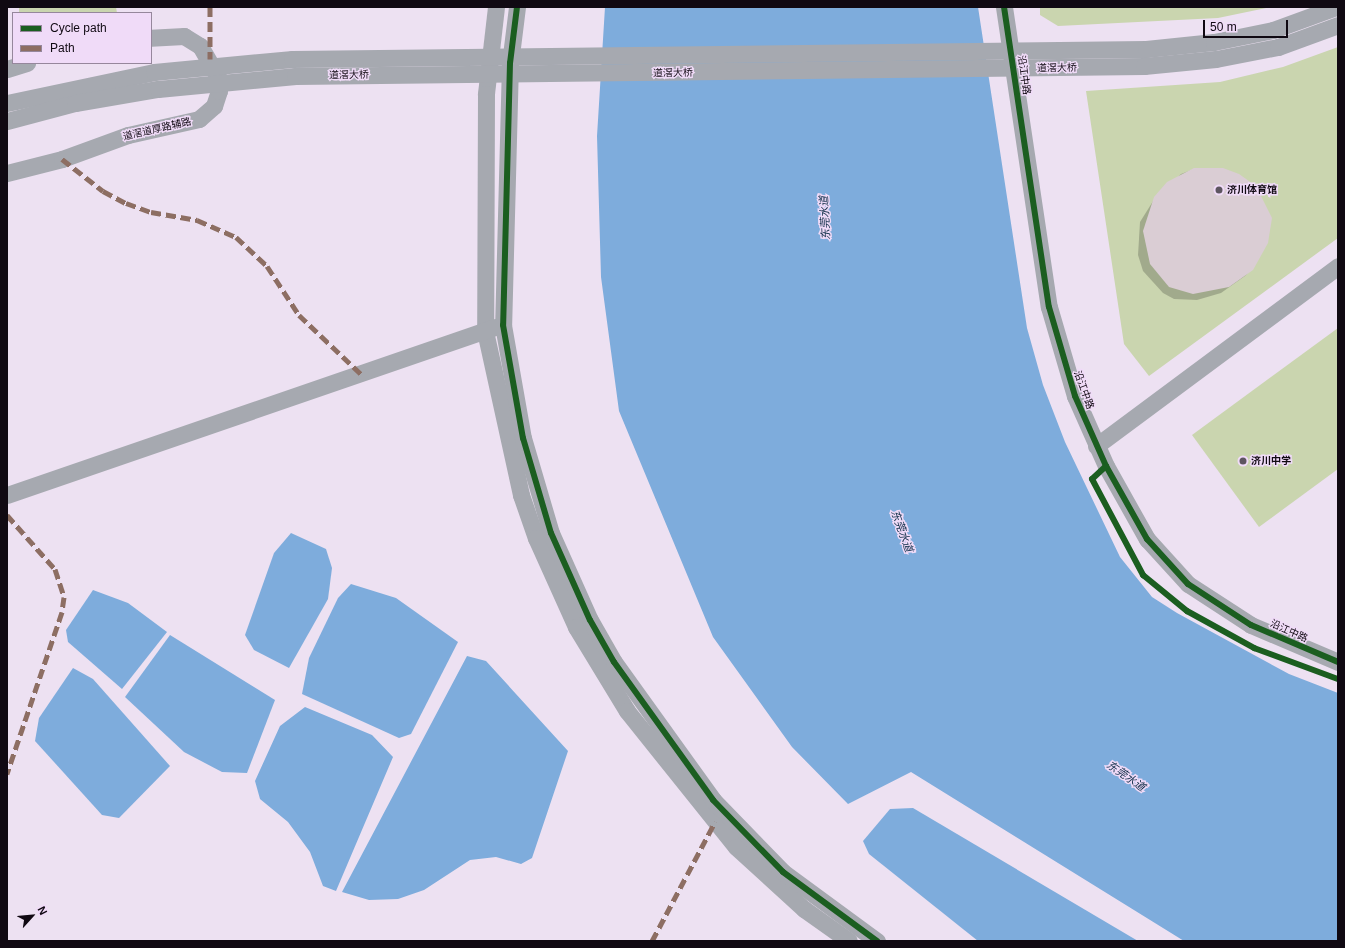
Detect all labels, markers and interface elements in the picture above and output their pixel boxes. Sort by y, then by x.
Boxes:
legend [12,12,152,64]
scale bar [1205,12,1290,38]
text: 50 m [1210,20,1237,34]
text: Cycle path [50,21,107,35]
text: Path [50,41,75,55]
street label: 沿江中路 [1015,54,1033,96]
street label: 道滘大桥 [1037,62,1077,74]
street label: 道滘大桥 [653,67,693,79]
street label: 道滘大桥 [329,69,369,81]
street label: 道滘道厚路辅路 [122,115,192,143]
place label: 济川体育馆 [1227,184,1277,196]
marker: 济川体育馆 [1214,185,1224,195]
water label: 东莞水道 [817,196,833,240]
street label: 沿江中路 [1072,369,1096,411]
place label: 济川中学 [1251,455,1291,467]
marker: 济川中学 [1238,456,1248,466]
water label: 东莞水道 [888,508,916,554]
street label: 沿江中路 [1268,617,1310,645]
water label: 东莞水道 [1104,758,1148,794]
north arrow [12,896,52,936]
text: N [36,904,50,917]

